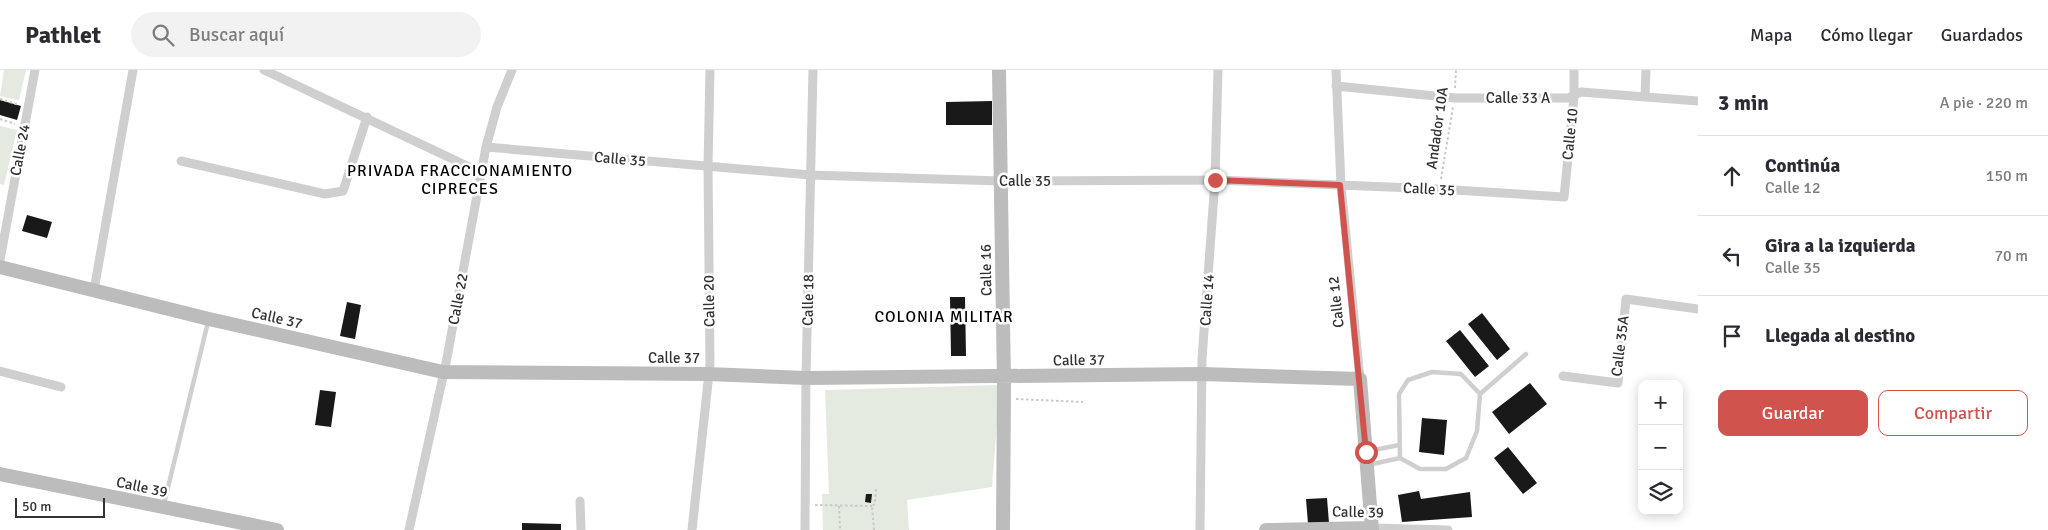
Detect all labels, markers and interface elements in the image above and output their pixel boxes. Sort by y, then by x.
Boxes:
search box [131,12,481,57]
text: Pathlet [25,20,101,50]
icon: search [149,21,177,49]
text: Buscar aquí [189,23,284,47]
text: Mapa [1750,24,1792,46]
text: Cómo llegar [1820,24,1913,46]
text: Guardados [1941,24,2023,46]
street label: Andador 10A [1422,86,1452,170]
street label: Calle 33 A [1486,89,1550,107]
text: 3 min [1718,90,1769,116]
text: A pie · 220 m [1940,93,2028,113]
street label: Calle 10 [1558,107,1582,161]
street label: Calle 24 [6,123,34,177]
street label: Calle 35 [593,148,647,170]
text: Continúa [1765,154,1840,178]
district label: PRIVADA FRACCIONAMIENTO CIPRECES [347,161,573,199]
icon: ahead [1718,162,1746,190]
text: 150 m [1986,166,2028,186]
route end [1204,169,1227,192]
street label: Calle 35 [999,172,1051,190]
text: Calle 12 [1765,178,1821,198]
street label: Calle 35 [1403,179,1455,199]
text: Gira a la izquierda [1765,234,1915,258]
icon: left [1718,242,1746,270]
street label: Calle 16 [977,244,995,296]
text: 70 m [1994,246,2028,266]
text: Calle 35 [1765,258,1821,278]
street label: Calle 22 [444,272,472,326]
street label: Calle 14 [1196,273,1218,327]
street label: Calle 18 [799,274,817,326]
street label: Calle 20 [700,275,718,327]
street label: Calle 12 [1324,275,1348,329]
street label: Calle 37 [250,303,304,333]
district label: COLONIA MILITAR [874,307,1014,327]
street label: Calle 35A [1607,315,1633,377]
icon: arrive [1718,322,1746,350]
text: Llegada al destino [1765,324,1915,348]
street label: Calle 37 [648,349,700,367]
street label: Calle 37 [1053,351,1105,369]
map controls [1638,380,1683,515]
button: + [1638,380,1683,425]
button: Guardar [1718,390,1868,436]
button: Compartir [1878,390,2028,436]
button: − [1638,425,1683,470]
route start [1355,441,1378,464]
button: layers [1638,470,1683,515]
street label: Calle 39 [115,473,169,501]
scale bar [15,495,105,518]
text: 50 m [22,498,51,515]
street label: Calle 39 [1332,503,1384,521]

